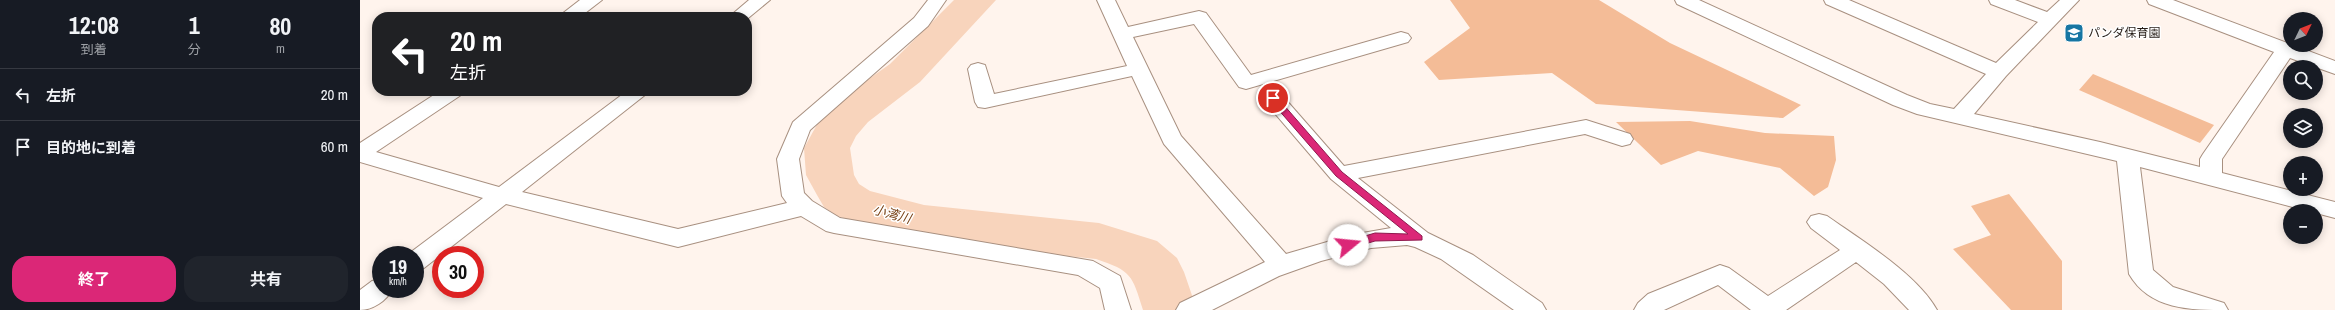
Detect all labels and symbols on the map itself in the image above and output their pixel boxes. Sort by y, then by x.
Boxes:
north arrow [2283,12,2323,52]
school or university icon: パンダ保育園 [2063,22,2085,44]
place label: パンダ保育園 [2088,25,2161,41]
pin [1256,81,1290,115]
water label: 小湾川 [871,201,915,228]
position arrow [1327,224,1369,266]
speed limit sign: 30 [432,246,484,298]

